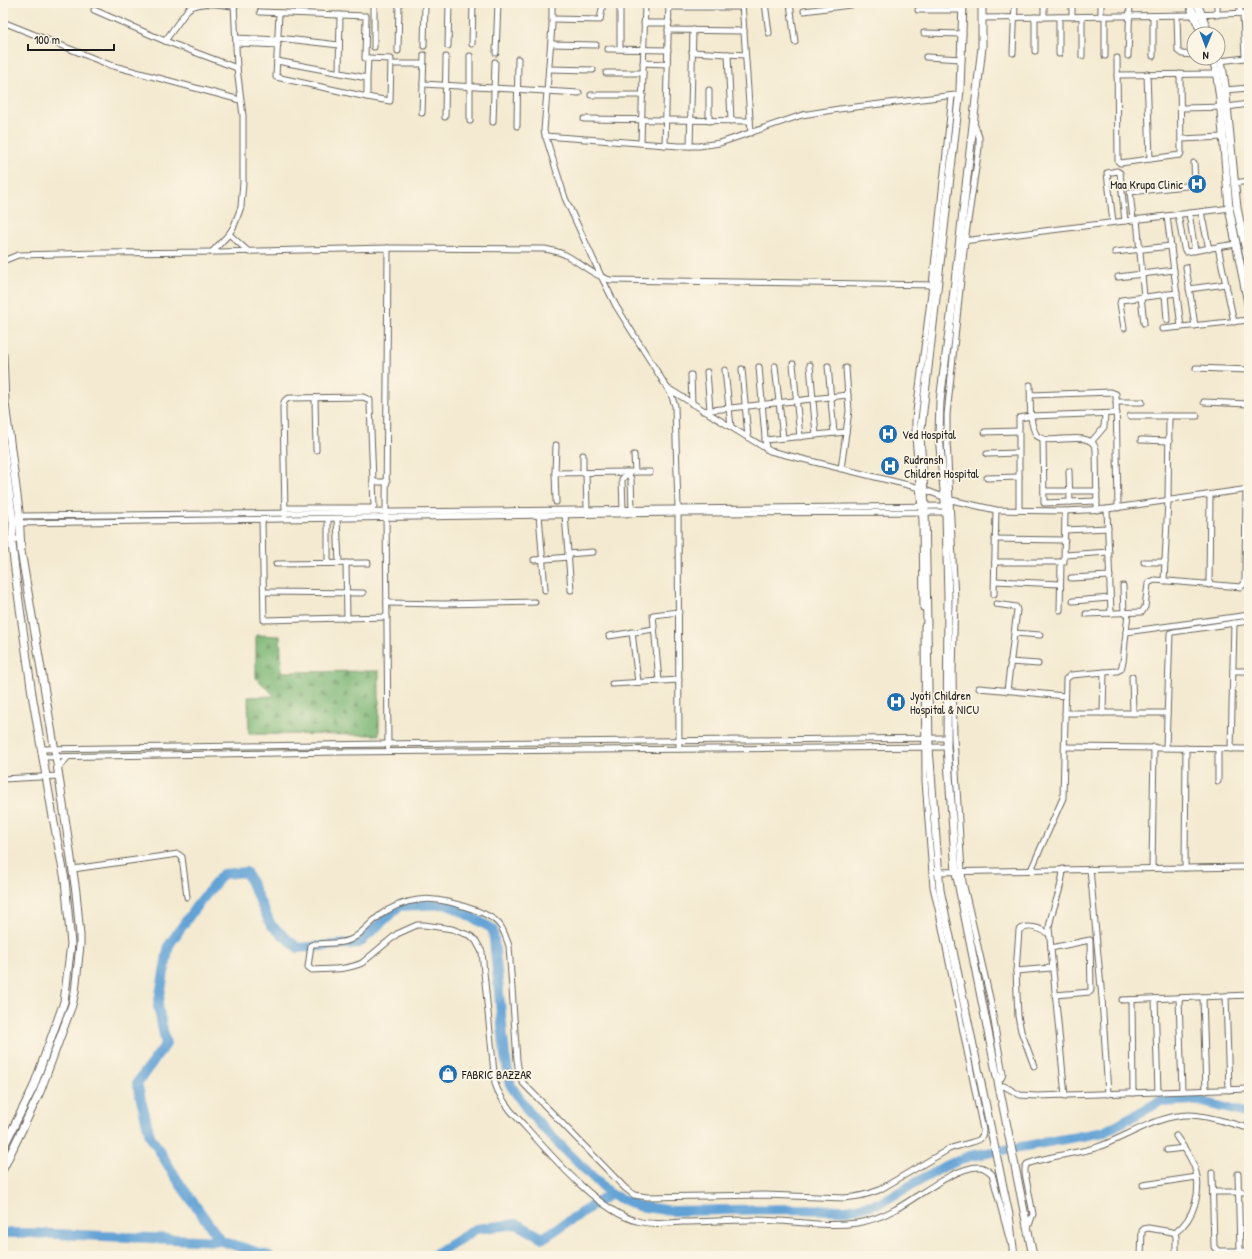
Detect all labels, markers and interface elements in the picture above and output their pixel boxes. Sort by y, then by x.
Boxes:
scale bar [28,26,114,52]
north arrow [1186,26,1226,66]
text: 100 m [34,31,60,48]
text: N [1203,49,1209,63]
hospital icon: Maa Krupa Clinic [1186,173,1208,195]
place label: Maa Krupa Clinic [1110,176,1183,193]
hospital icon: Ved Hospital [877,423,899,445]
place label: Ved Hospital [902,426,957,443]
place label: Rudransh Children Hospital [904,451,979,482]
hospital icon: Rudransh Children Hospital [879,455,901,477]
place label: Jyoti Children Hospital & NICU [910,687,980,718]
hospital icon: Jyoti Children Hospital & NICU [885,691,907,713]
shop icon: FABRIC BAZZAR [437,1063,459,1085]
place label: FABRIC BAZZAR [461,1066,532,1083]

